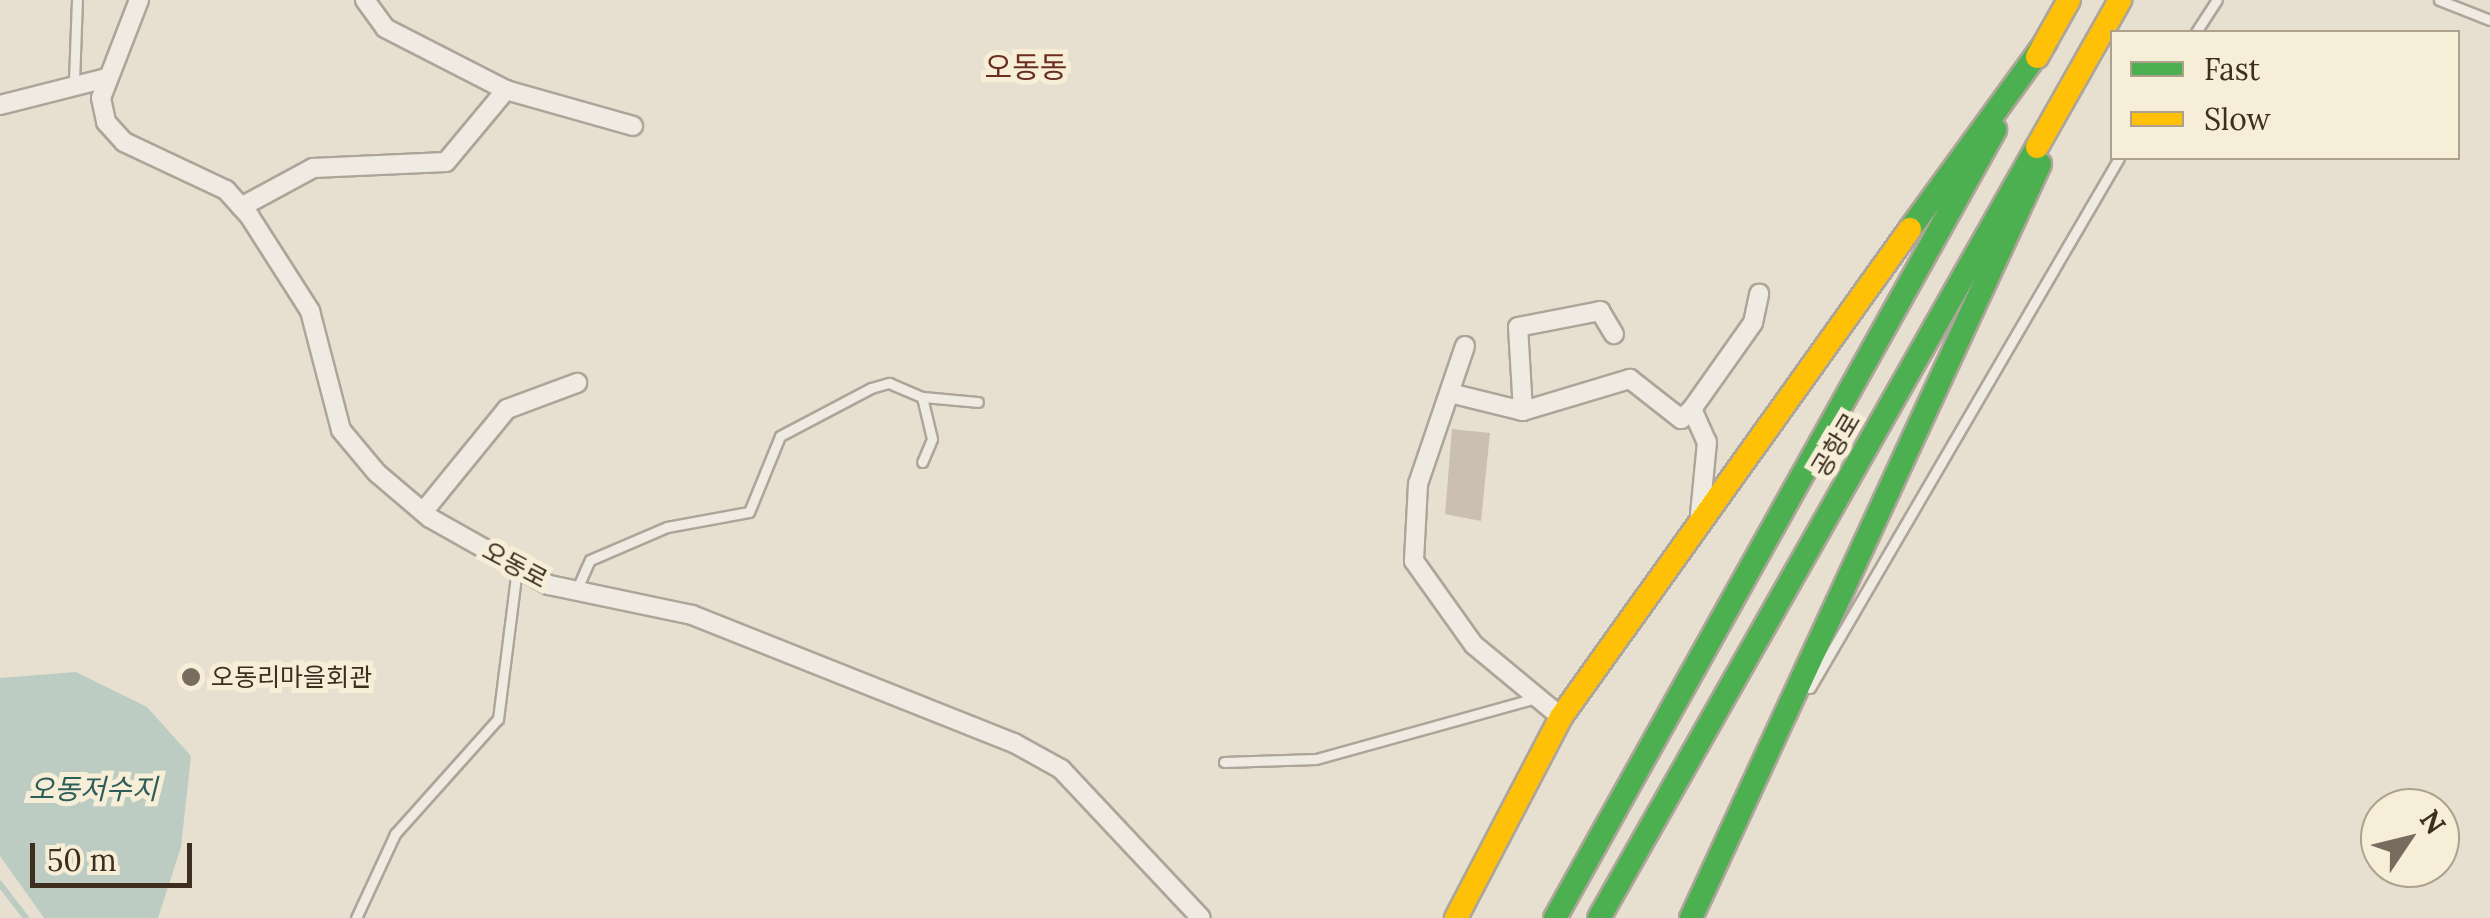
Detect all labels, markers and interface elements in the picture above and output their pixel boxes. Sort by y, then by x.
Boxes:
legend [2110,30,2460,160]
district label: 오동동 [985,49,1067,85]
text: Fast [2204,50,2260,88]
text: Slow [2204,100,2270,138]
street label: 공항로 [1805,408,1867,482]
street label: 오동로 [477,536,553,594]
place label: 오동리마을회관 [211,662,372,692]
marker: 오동리마을회관 [180,666,202,688]
water label: 오동저수지 [29,772,157,806]
north arrow [2360,788,2460,888]
text: N [2412,803,2454,841]
scale bar [35,823,198,885]
text: 50 m [47,841,117,879]

